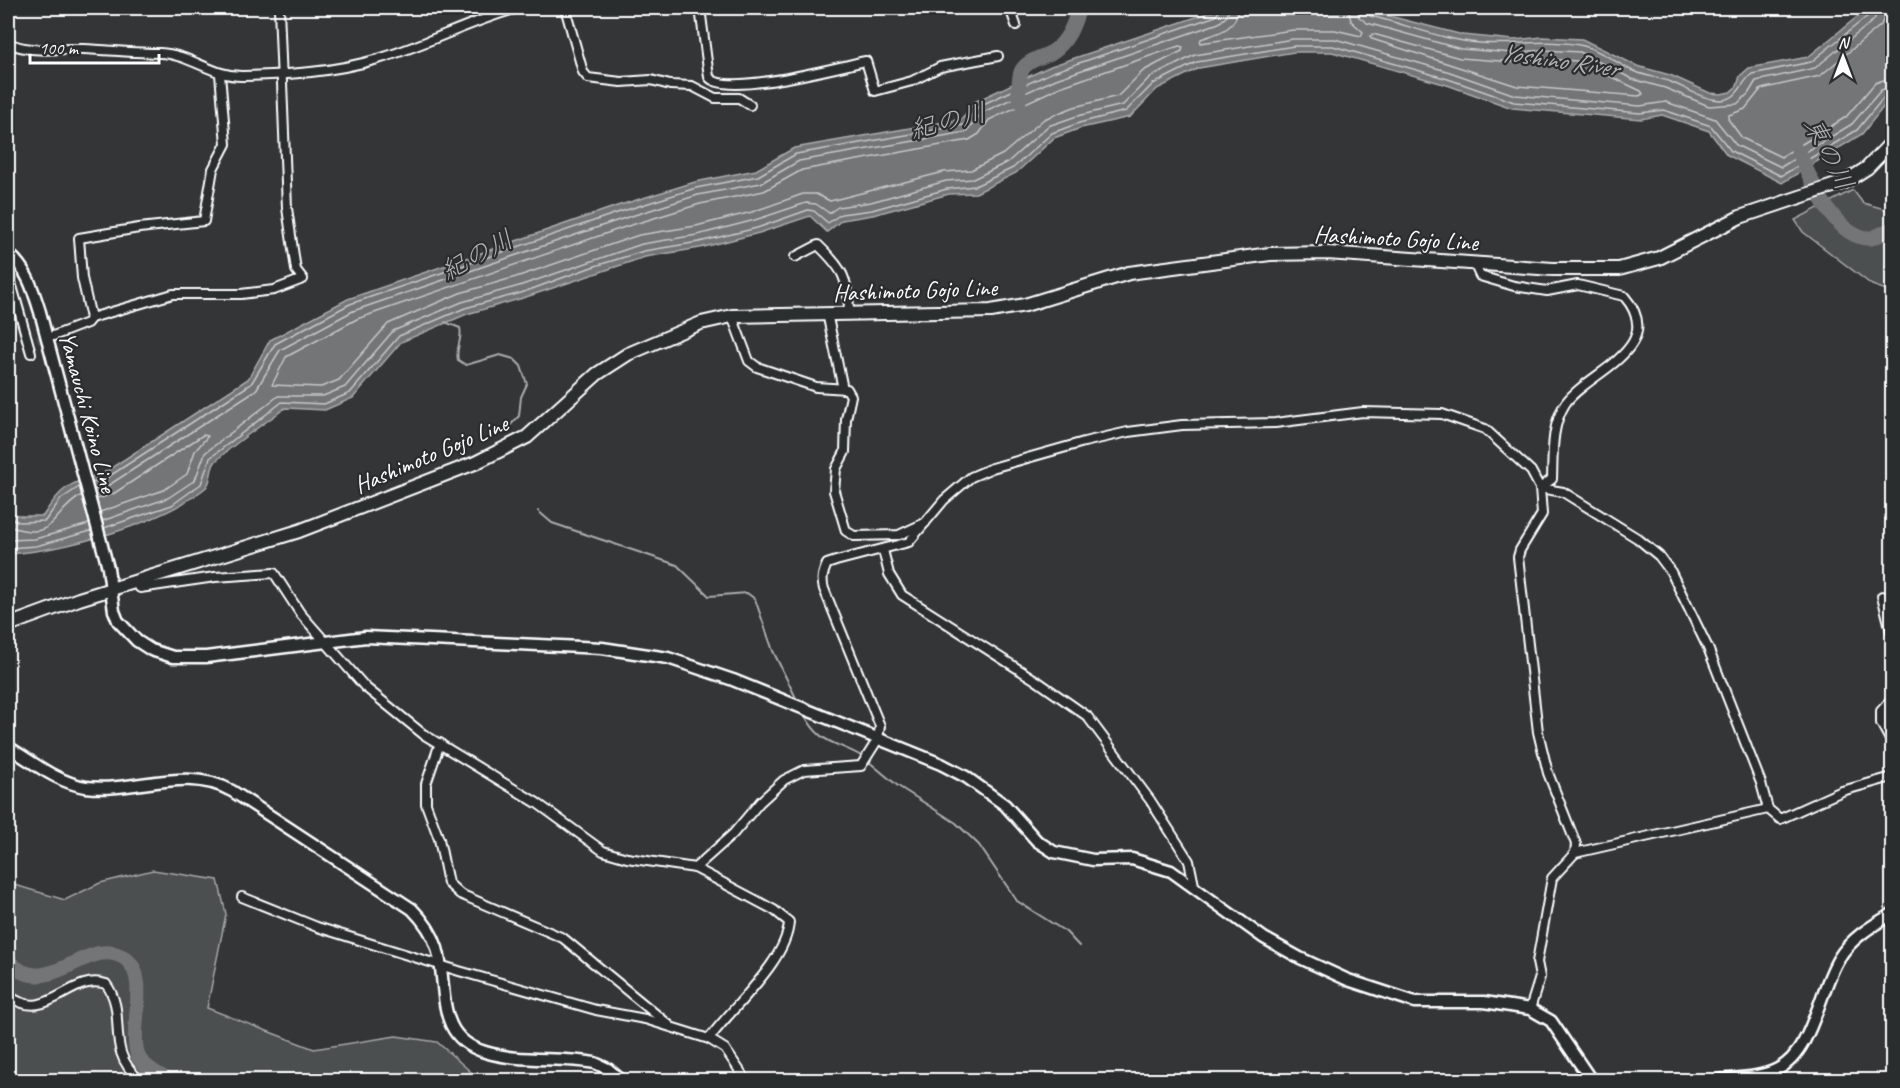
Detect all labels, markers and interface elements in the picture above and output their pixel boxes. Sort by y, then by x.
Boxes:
scale bar [30,27,159,65]
north arrow [1813,27,1873,87]
text: N [1838,33,1851,53]
water label: Yoshino River [1498,35,1624,85]
text: 100 m [39,37,80,59]
water label: 紀の川 [906,96,990,146]
water label: 東の川 [1797,112,1861,196]
street label: Hashimoto Gojo Line [1313,219,1481,257]
water label: 紀の川 [435,222,519,288]
street label: Hashimoto Gojo Line [832,272,1000,308]
street label: Yamauchi Koino Line [52,329,124,498]
street label: Hashimoto Gojo Line [349,407,515,500]

